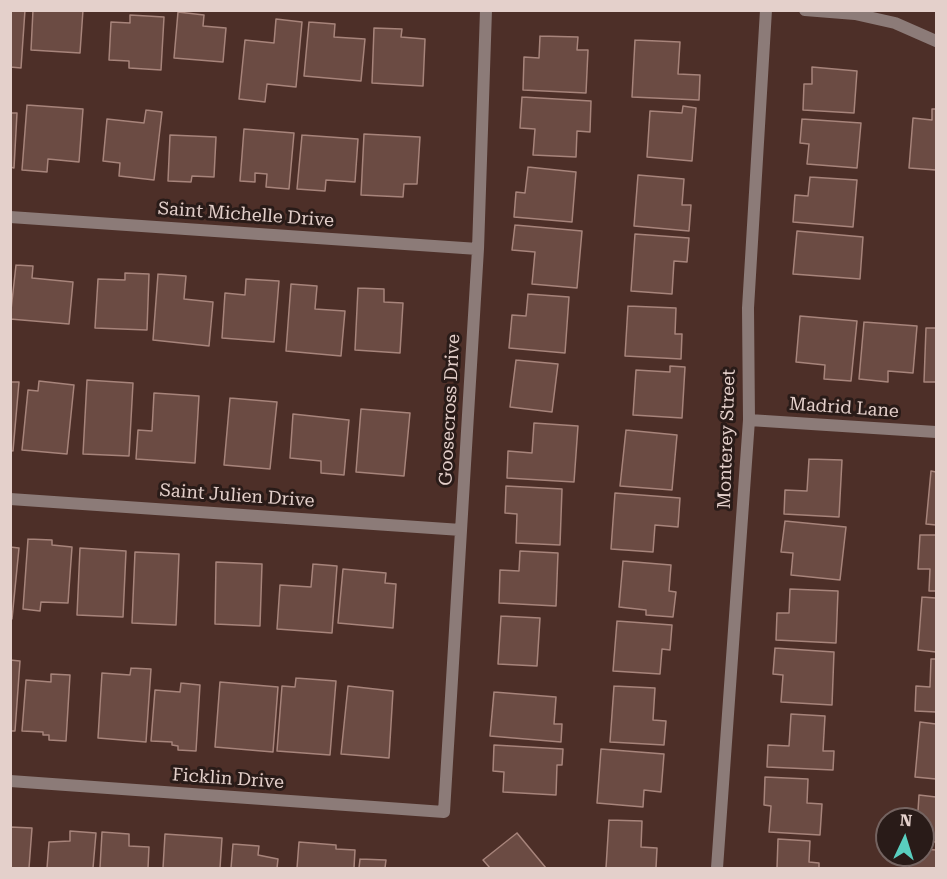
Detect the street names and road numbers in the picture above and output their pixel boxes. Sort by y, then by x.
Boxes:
street label: Saint Michelle Drive [157,198,335,232]
street label: Goosecross Drive [435,334,465,486]
street label: Monterey Street [714,369,740,509]
street label: Madrid Lane [788,393,900,423]
street label: Saint Julien Drive [159,480,315,512]
street label: Ficklin Drive [171,764,285,794]

